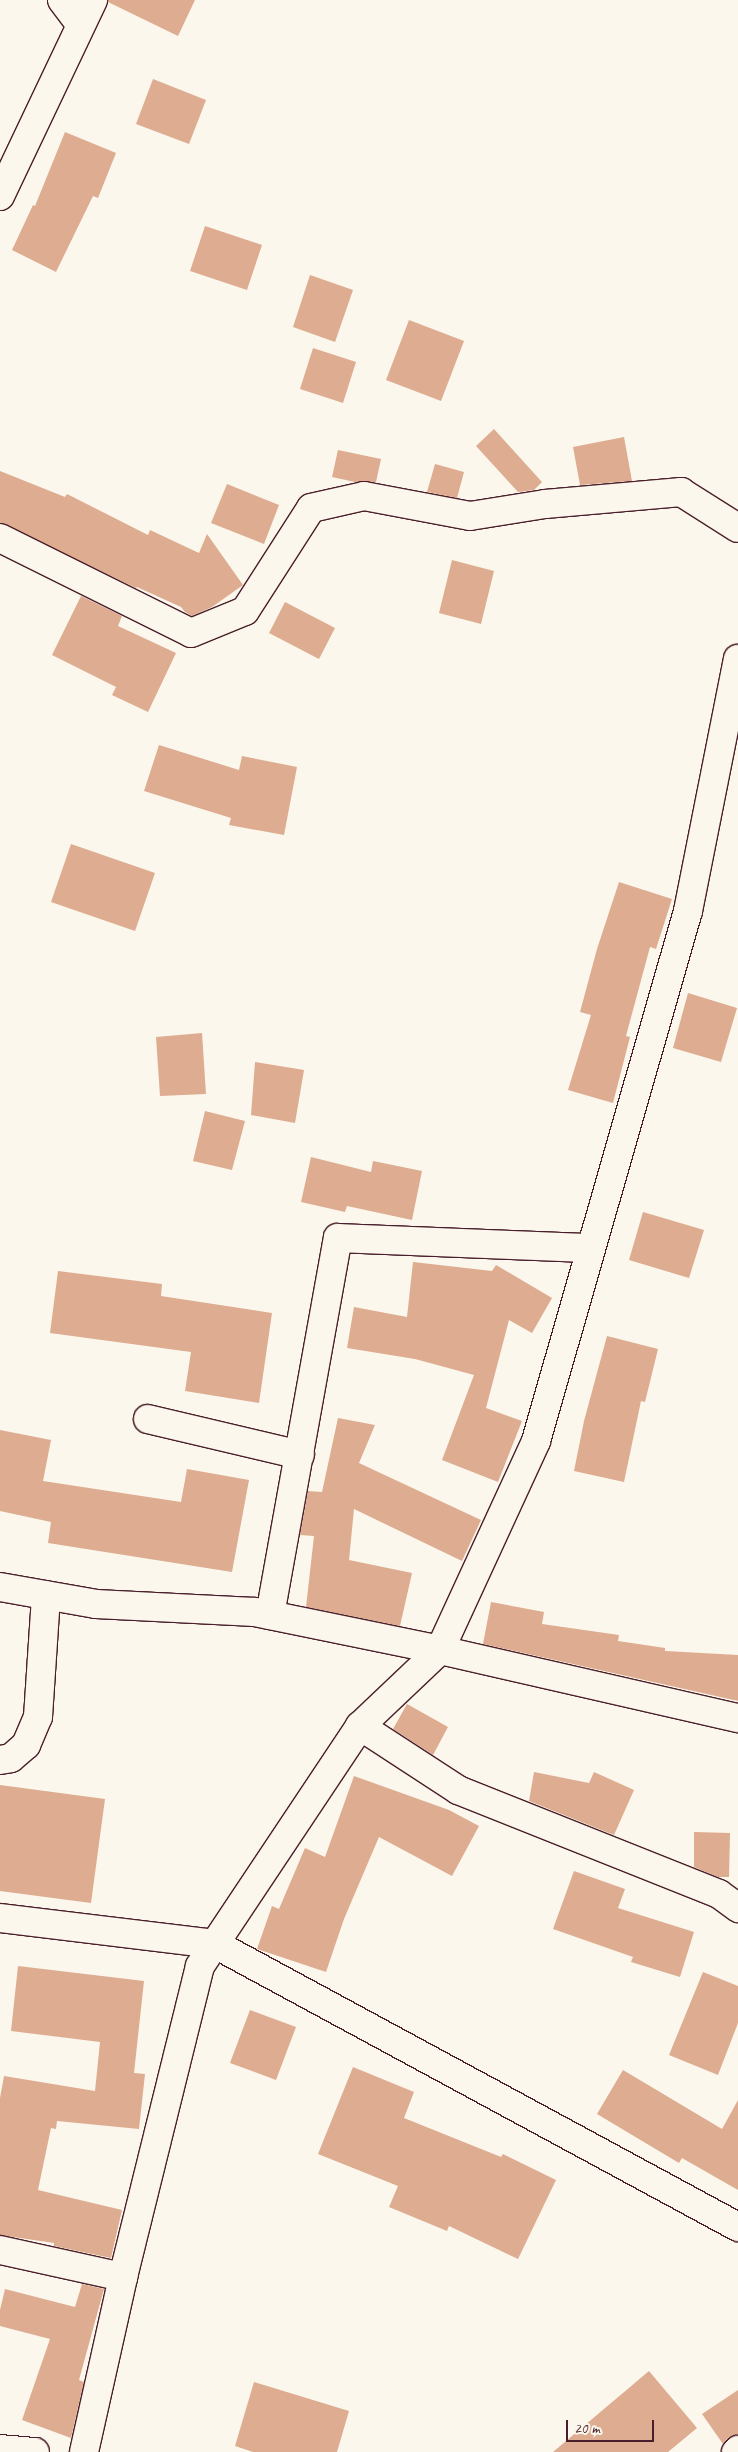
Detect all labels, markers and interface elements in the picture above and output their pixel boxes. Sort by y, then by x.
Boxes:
scale bar [568,2410,656,2442]
text: 20 m [574,2419,600,2438]

